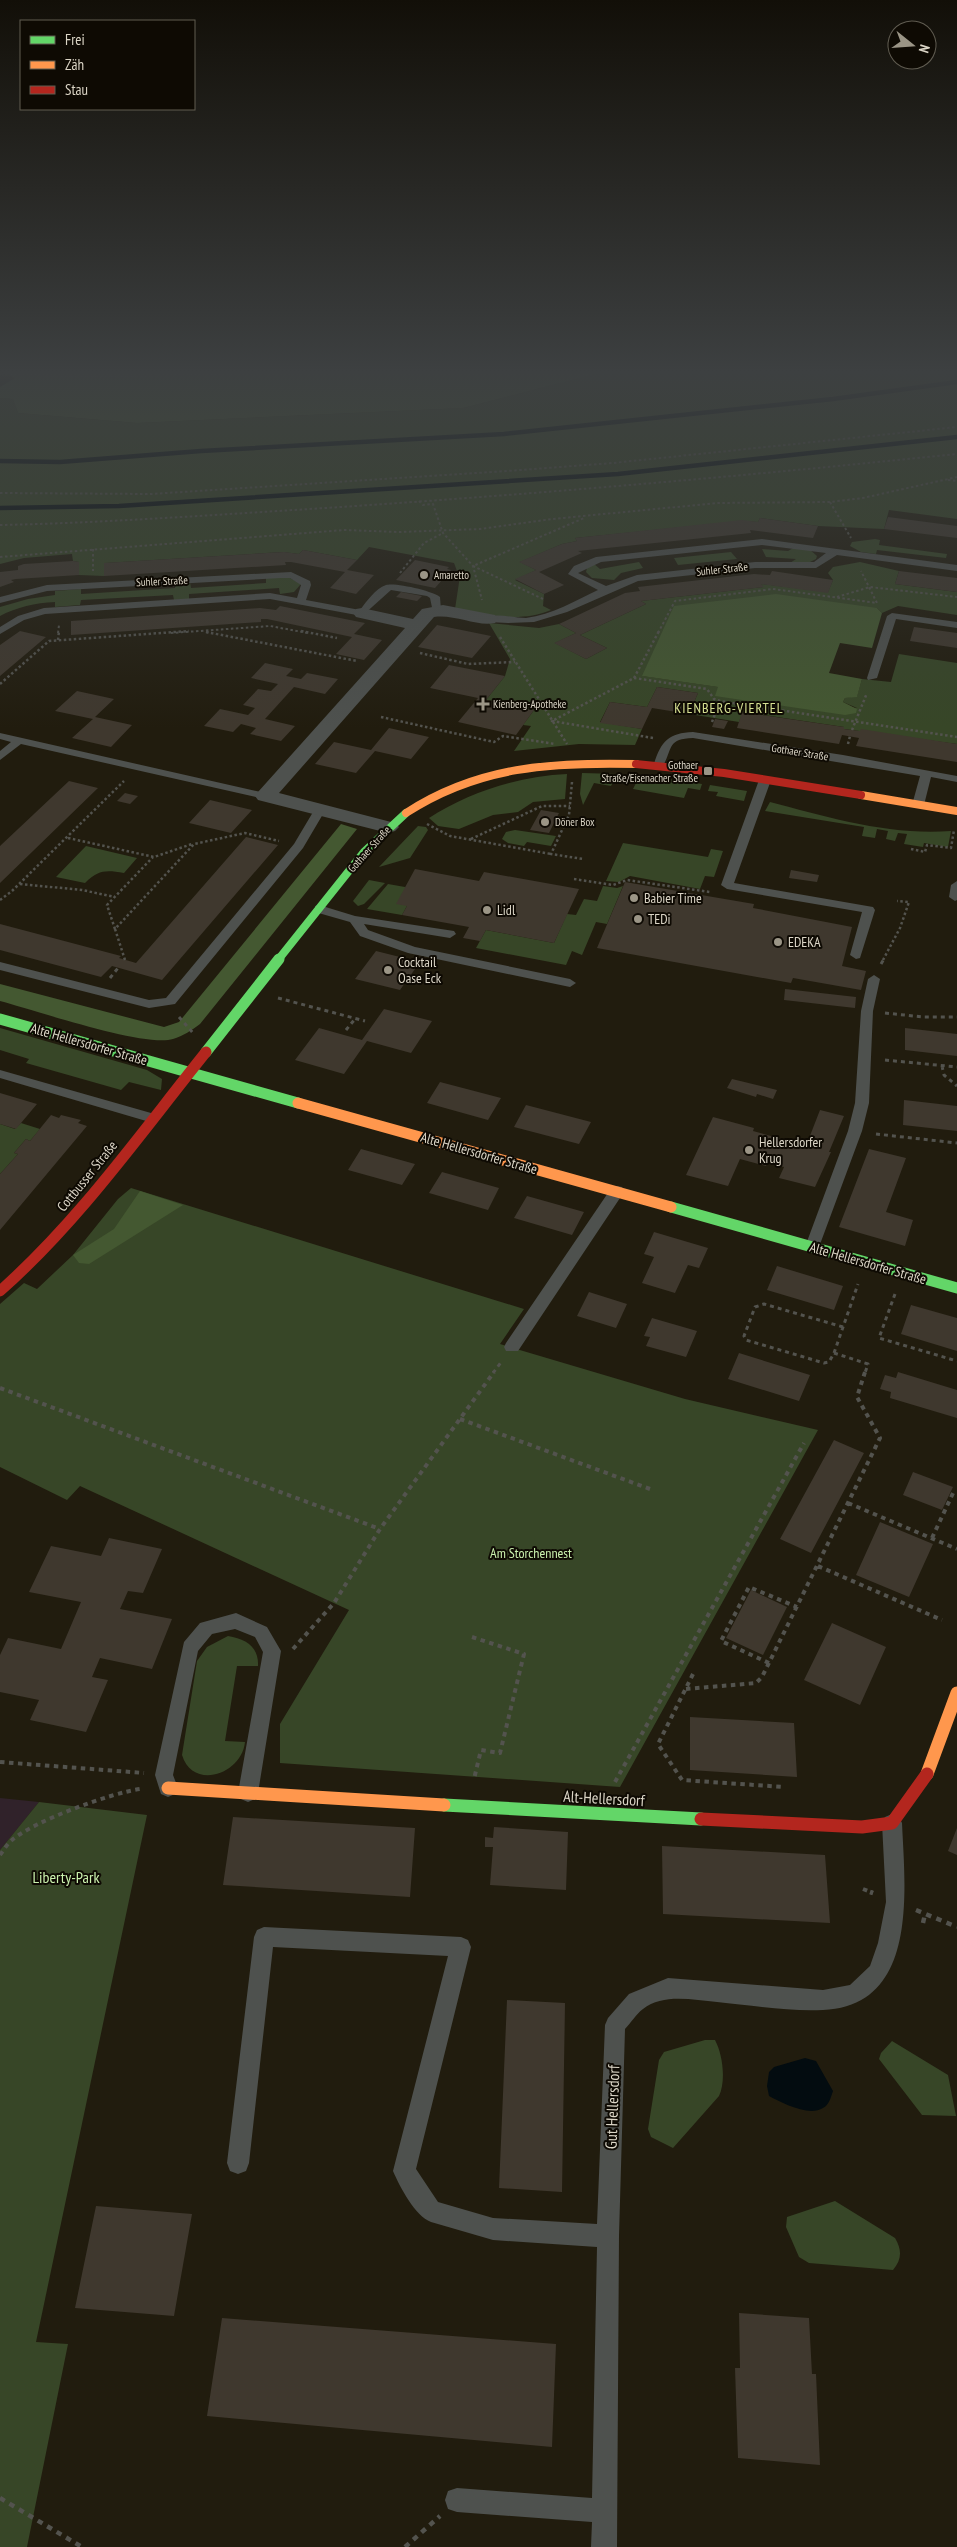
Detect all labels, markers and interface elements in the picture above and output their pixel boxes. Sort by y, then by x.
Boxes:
legend [20,20,195,110]
north arrow [887,20,937,70]
text: Frei [65,30,85,49]
text: N [915,43,934,55]
text: Zäh [65,55,84,74]
text: Stau [65,80,88,99]
street label: Suhler Straße [695,559,749,579]
place label: Amaretto [434,568,469,582]
marker: Amaretto [418,569,430,581]
street label: Suhler Straße [136,573,189,589]
place label: Kienberg-Apotheke [493,697,567,711]
marker: Kienberg-Apotheke [477,698,489,710]
district label: KIENBERG-VIERTEL [674,699,784,717]
street label: Gothaer Straße [771,741,830,763]
place label: Gothaer Straße/Eisenacher Straße [601,758,698,785]
marker: Gothaer Straße/Eisenacher Straße [702,765,714,777]
place label: Döner Box [555,815,595,829]
marker: Döner Box [539,816,551,828]
street label: Gothaer Straße [345,823,394,875]
place label: Babier Time [644,889,702,907]
marker: Babier Time [628,892,640,904]
place label: Lidl [497,901,516,919]
marker: Lidl [481,904,493,916]
place label: TEDi [648,910,671,928]
marker: TEDi [632,913,644,925]
place label: EDEKA [788,933,821,951]
marker: EDEKA [772,936,784,948]
place label: Cocktail Oase Eck [398,953,442,987]
marker: Cocktail Oase Eck [382,964,394,976]
street label: Alte Hellersdorfer Straße [29,1019,150,1069]
street label: Alte Hellersdorfer Straße [419,1128,540,1178]
place label: Hellersdorfer Krug [759,1133,822,1167]
street label: Cottbusser Straße [53,1137,121,1215]
marker: Hellersdorfer Krug [743,1144,755,1156]
street label: Alte Hellersdorfer Straße [808,1238,929,1288]
park label: Am Storchennest [490,1544,572,1562]
street label: Alt-Hellersdorf [563,1786,646,1810]
park label: Liberty-Park [32,1867,100,1887]
street label: Gut Hellersdorf [601,2064,623,2149]

